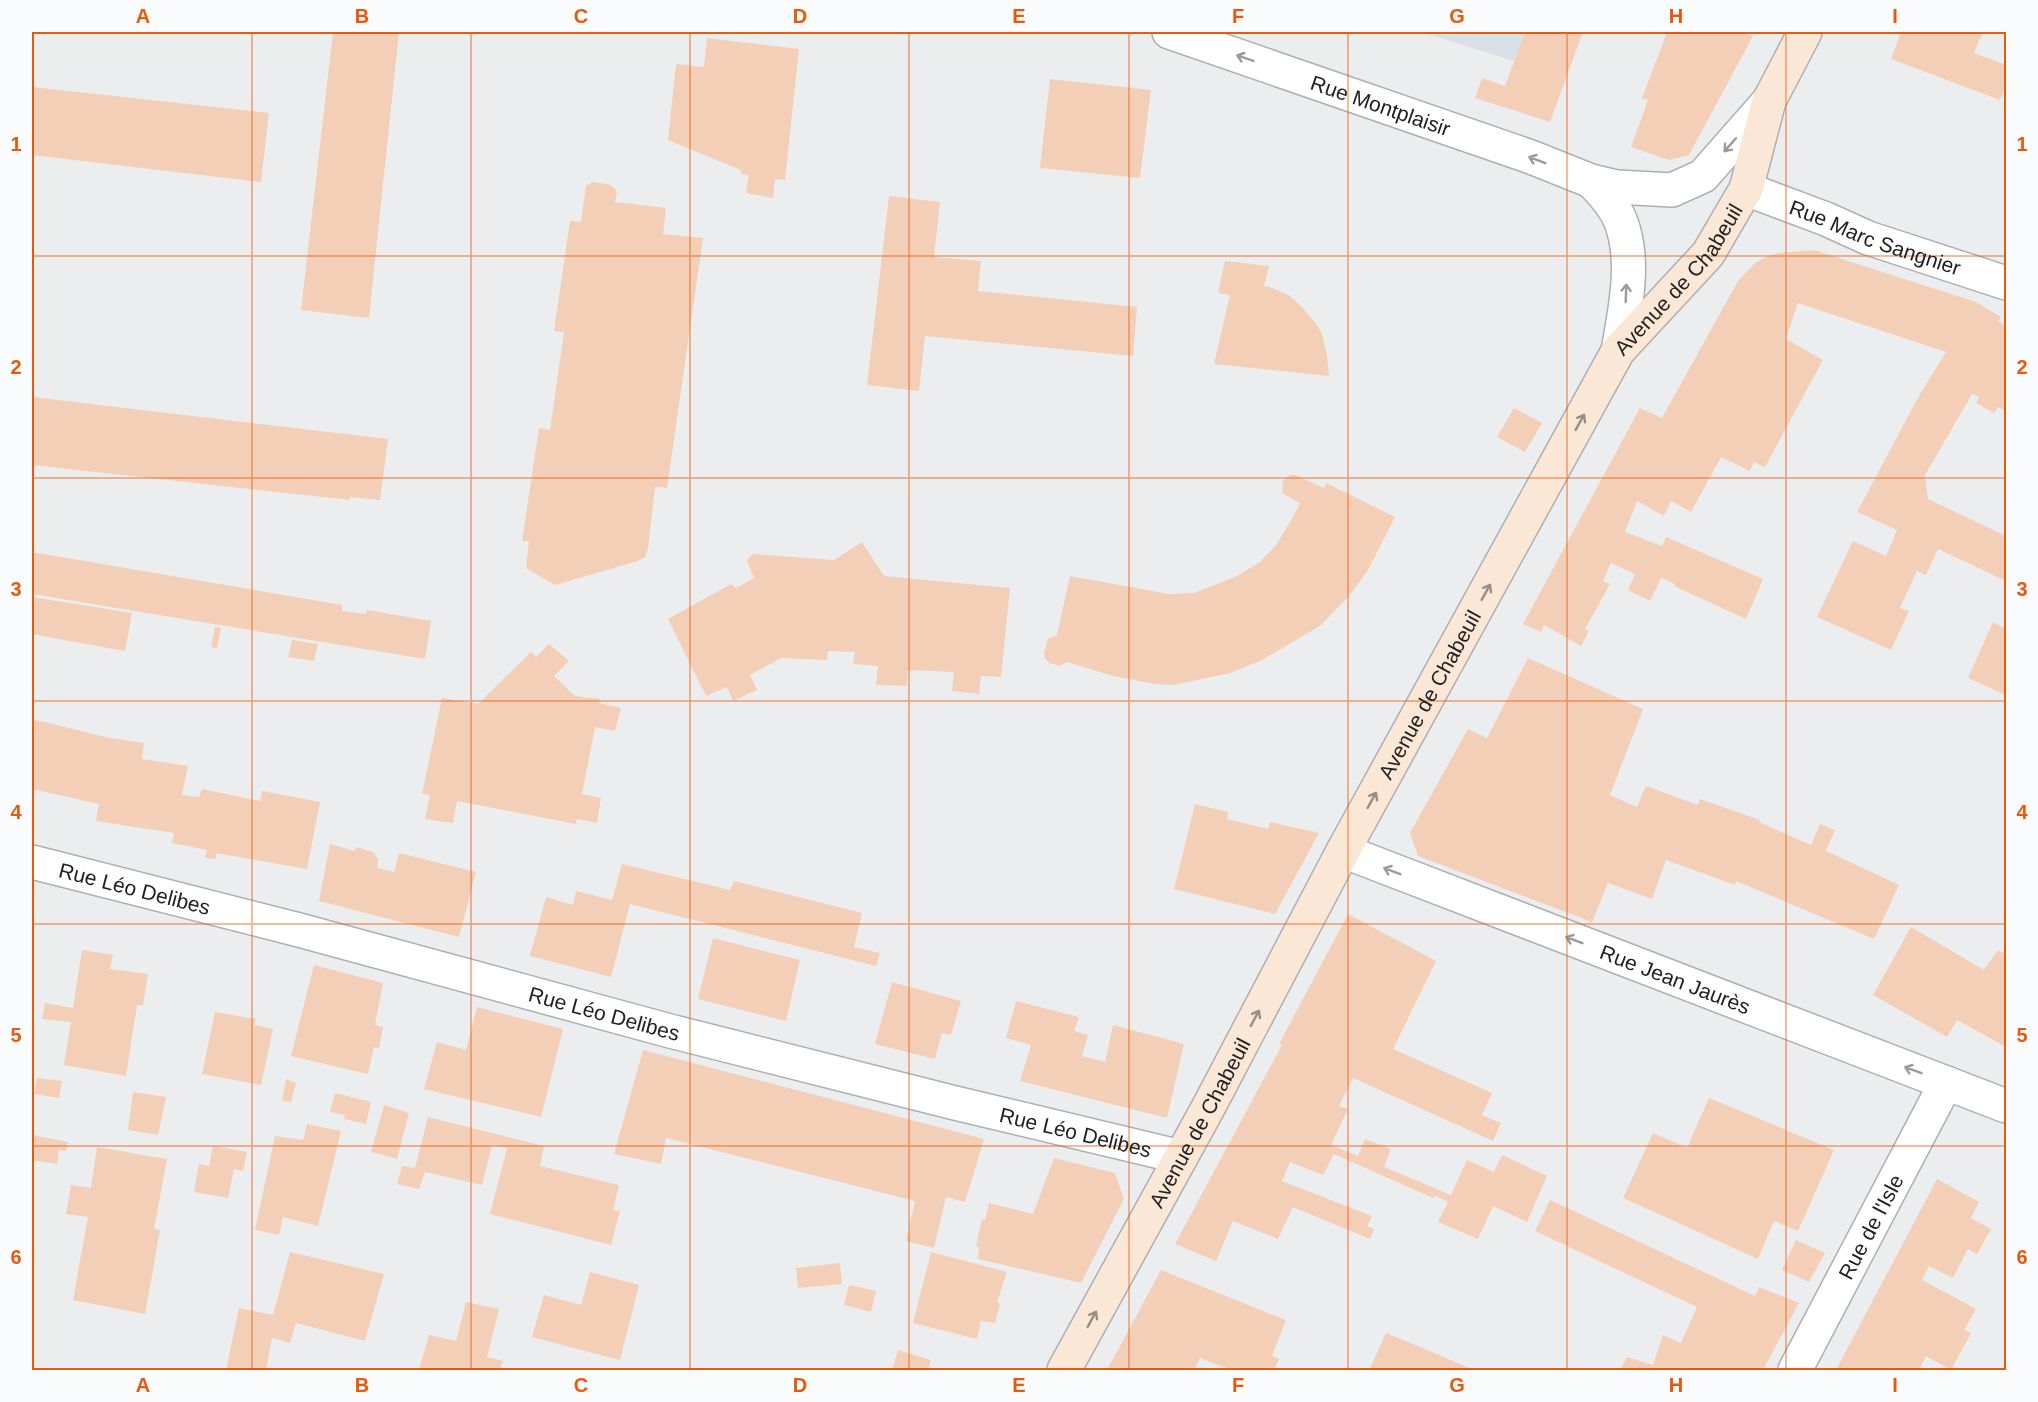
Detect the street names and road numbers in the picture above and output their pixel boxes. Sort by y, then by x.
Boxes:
street label: Rue Montplaisir [1308,70,1453,140]
street label: Rue Marc Sangnier [1786,195,1964,279]
street label: Avenue de Chabeuil [1609,200,1746,359]
street label: Avenue de Chabeuil [1374,606,1485,783]
street label: Rue Léo Delibes [57,858,213,918]
street label: Rue Jean Jaurès [1597,940,1754,1018]
street label: Rue Léo Delibes [526,982,682,1045]
street label: Avenue de Chabeuil [1144,1034,1254,1211]
street label: Rue Léo Delibes [997,1103,1154,1161]
street label: Rue de l'Isle [1833,1170,1907,1283]

